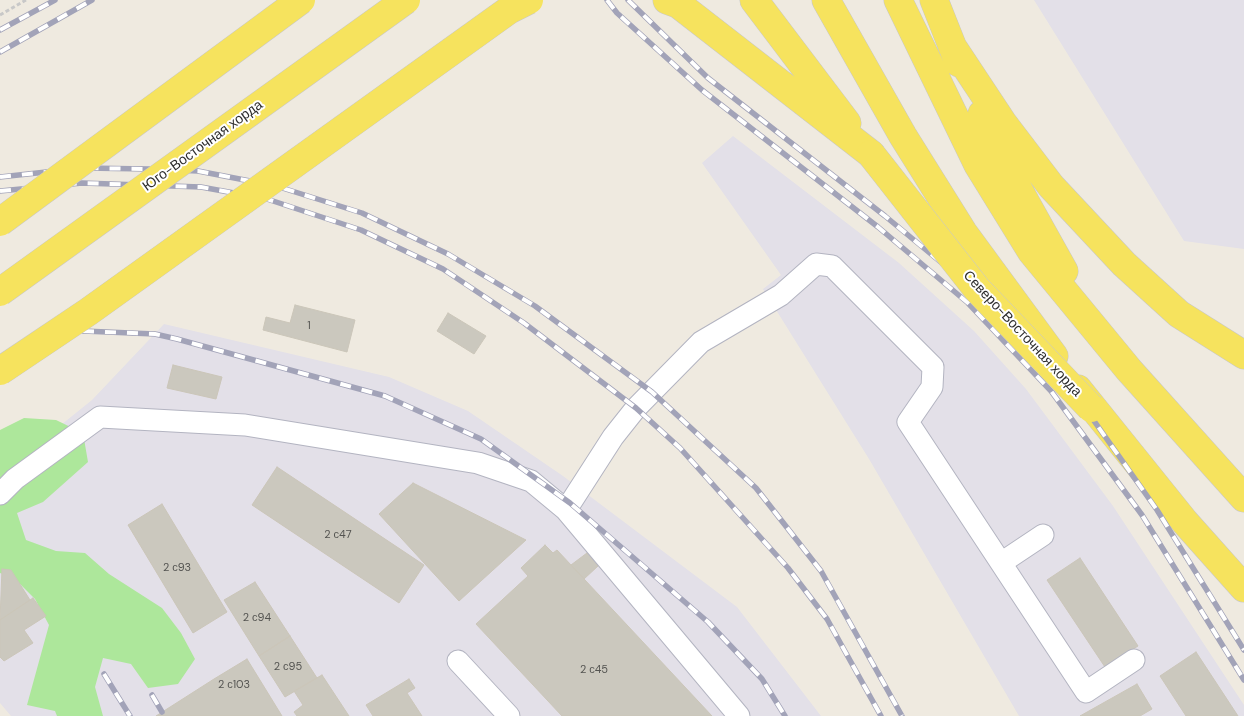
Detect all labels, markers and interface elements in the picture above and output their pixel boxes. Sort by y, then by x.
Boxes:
street label: Юго-Восточная хорда [140,97,266,195]
street label: Северо-Восточная хорда [959,268,1085,400]
house number: 1 [307,319,311,333]
house number: 2 с47 [324,528,352,542]
house number: 2 с93 [163,561,191,575]
house number: 2 с94 [243,611,271,625]
house number: 2 с95 [274,660,302,674]
house number: 2 с45 [580,663,608,677]
house number: 2 с103 [218,678,250,692]

